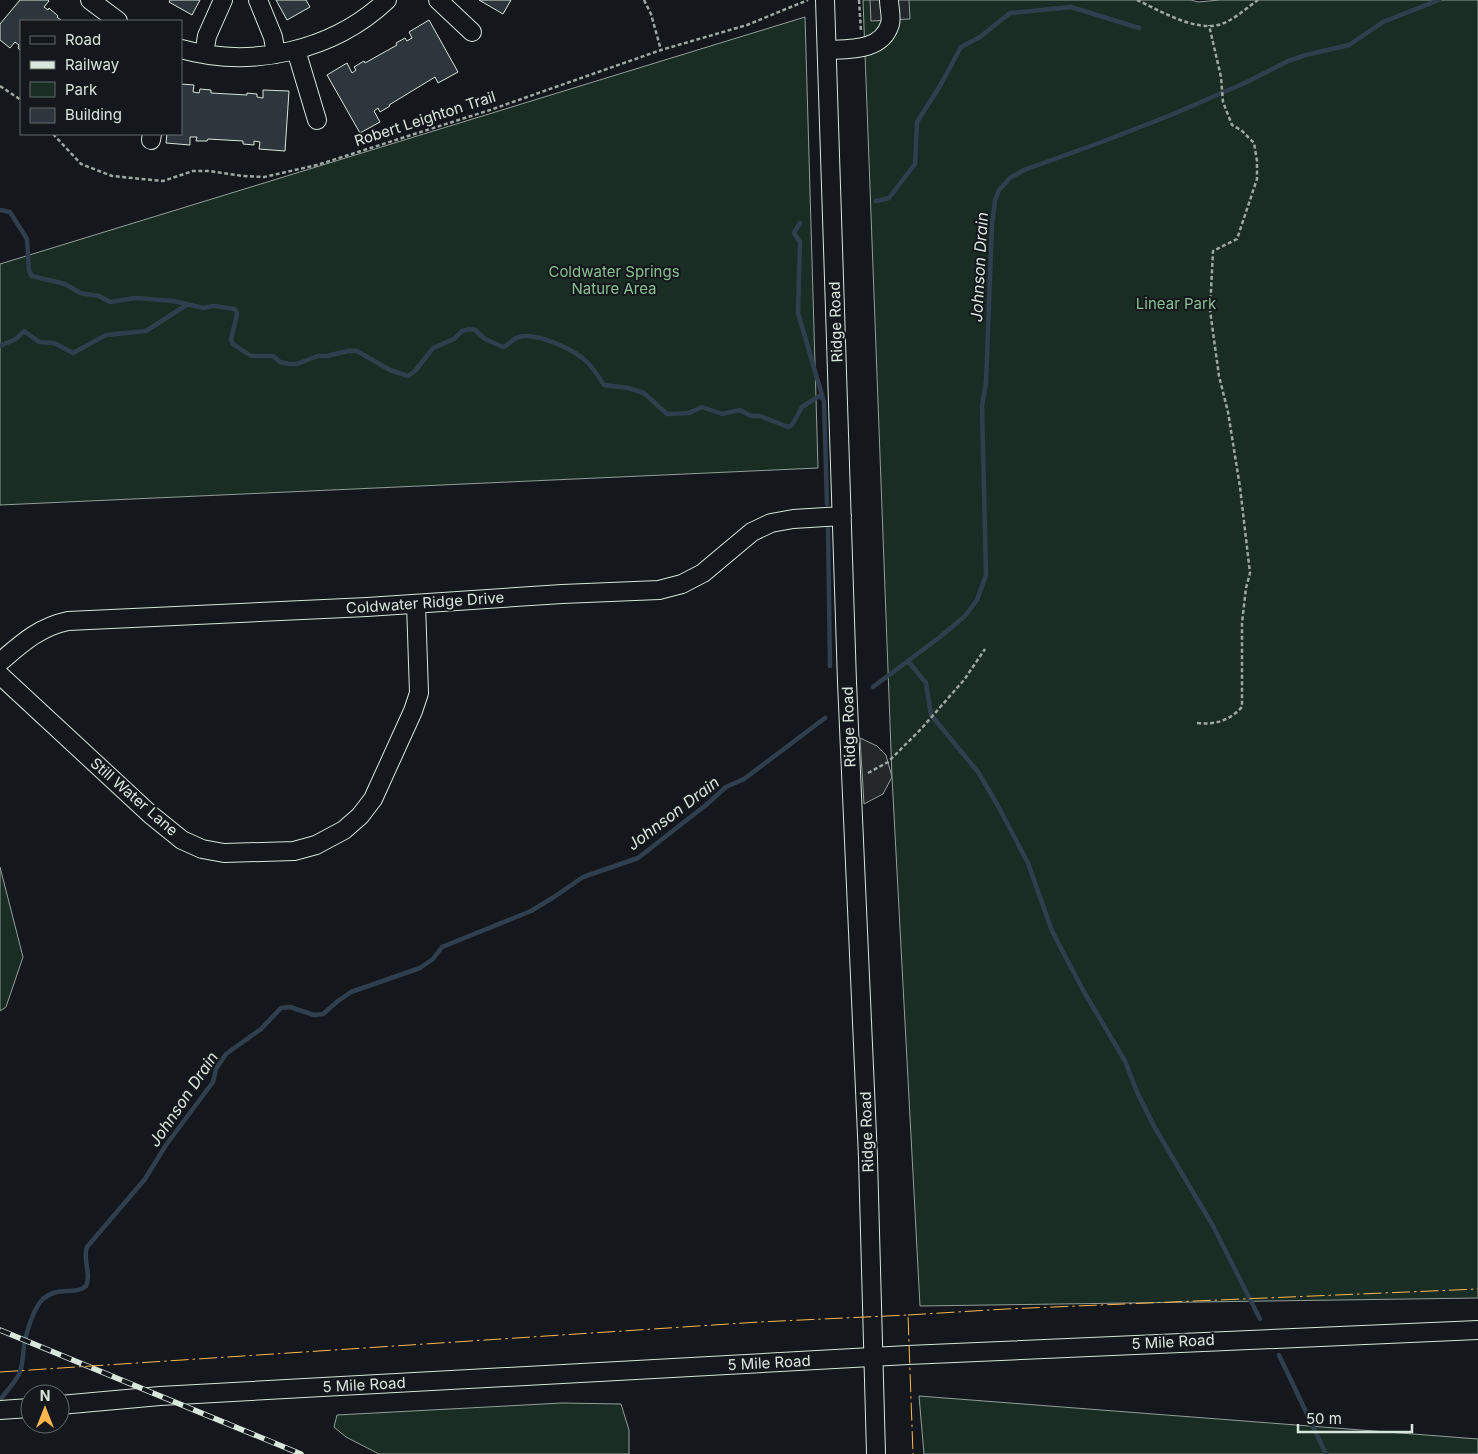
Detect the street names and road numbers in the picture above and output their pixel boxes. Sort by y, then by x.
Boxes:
street label: Robert Leighton Trail [352,87,498,150]
street label: Ridge Road [825,281,846,363]
street label: Coldwater Ridge Drive [345,587,505,618]
street label: Ridge Road [838,686,859,768]
street label: Still Water Lane [87,753,182,840]
street label: Ridge Road [856,1091,877,1173]
street label: 5 Mile Road [1131,1330,1215,1353]
street label: 5 Mile Road [727,1351,811,1374]
street label: 5 Mile Road [322,1373,406,1396]

